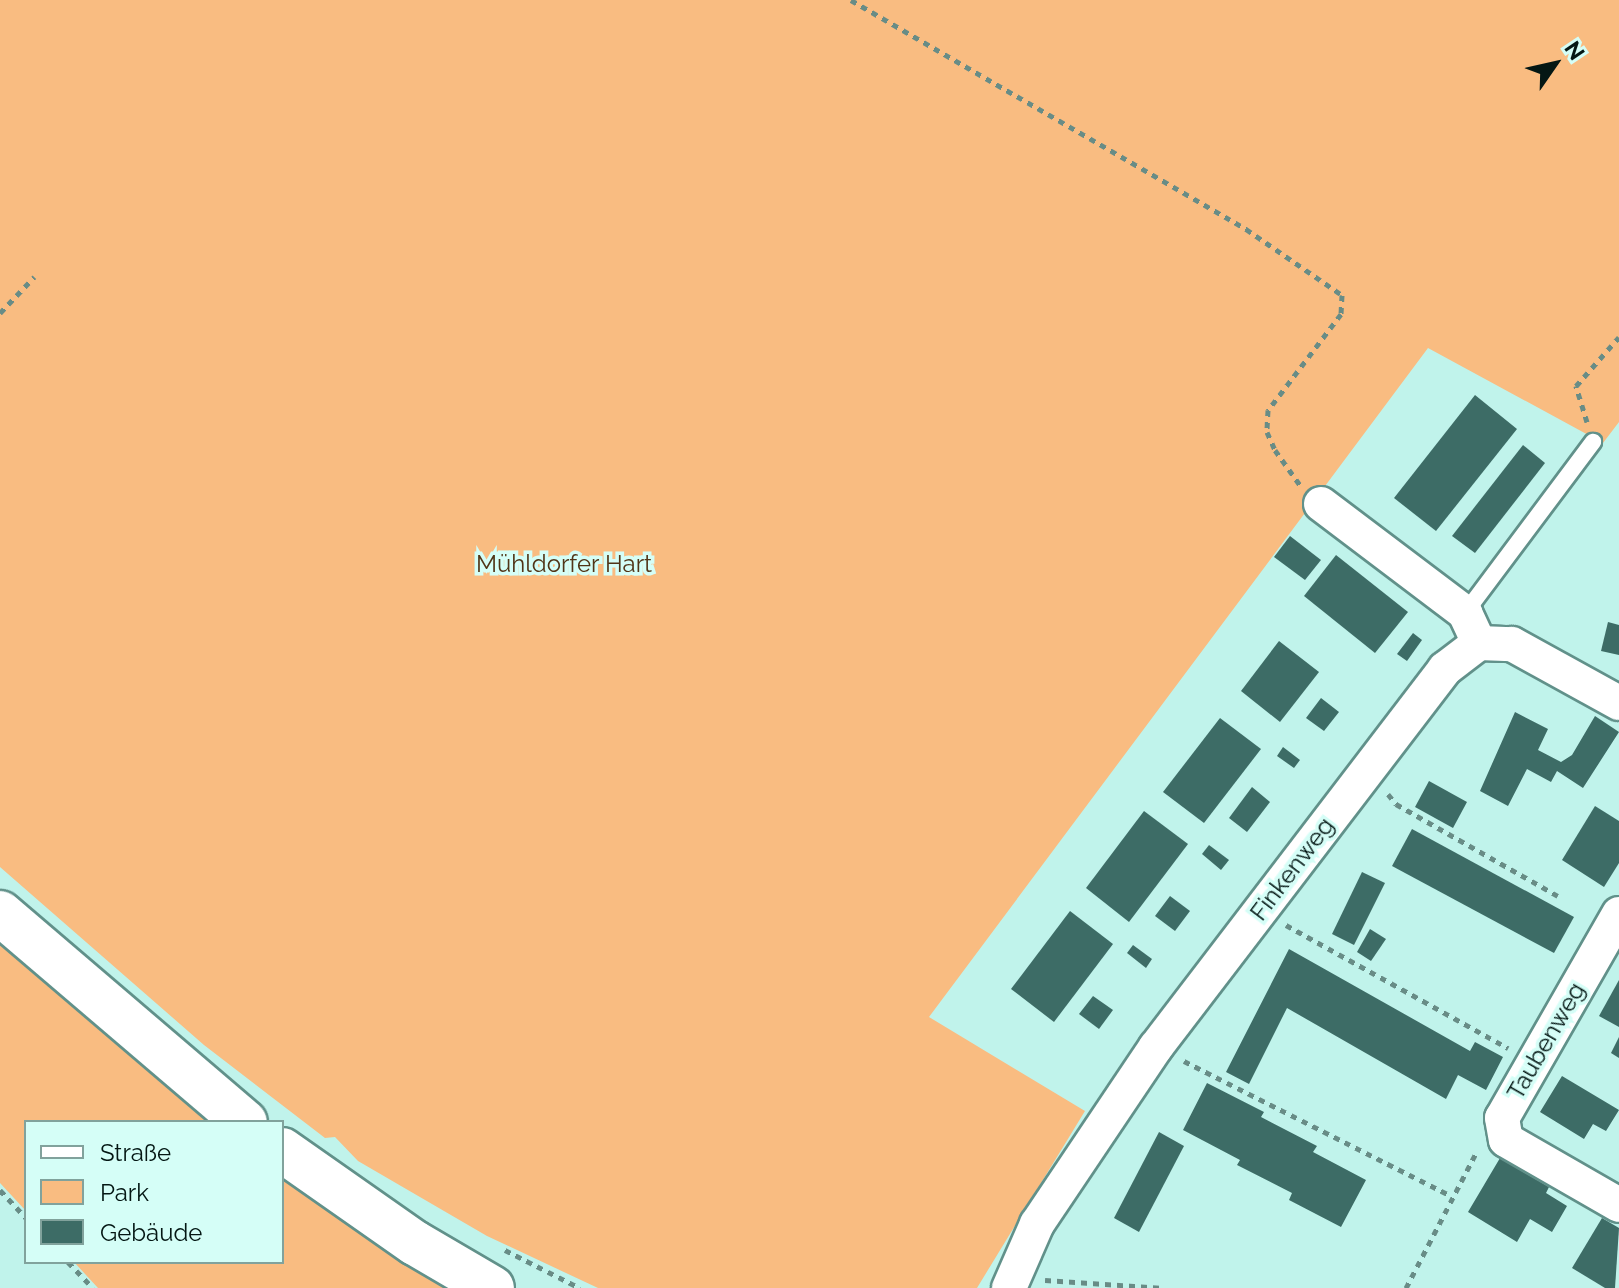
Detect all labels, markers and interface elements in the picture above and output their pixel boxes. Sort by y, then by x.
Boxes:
north arrow [1515,24,1595,104]
text: N [1559,36,1590,65]
park label: Mühldorfer Hart [476,550,652,578]
street label: Finkenweg [1244,812,1340,926]
street label: Taubenweg [1501,977,1591,1105]
legend [24,1120,284,1264]
text: Straße [100,1138,171,1167]
text: Park [100,1178,149,1207]
text: Gebäude [100,1218,202,1247]

